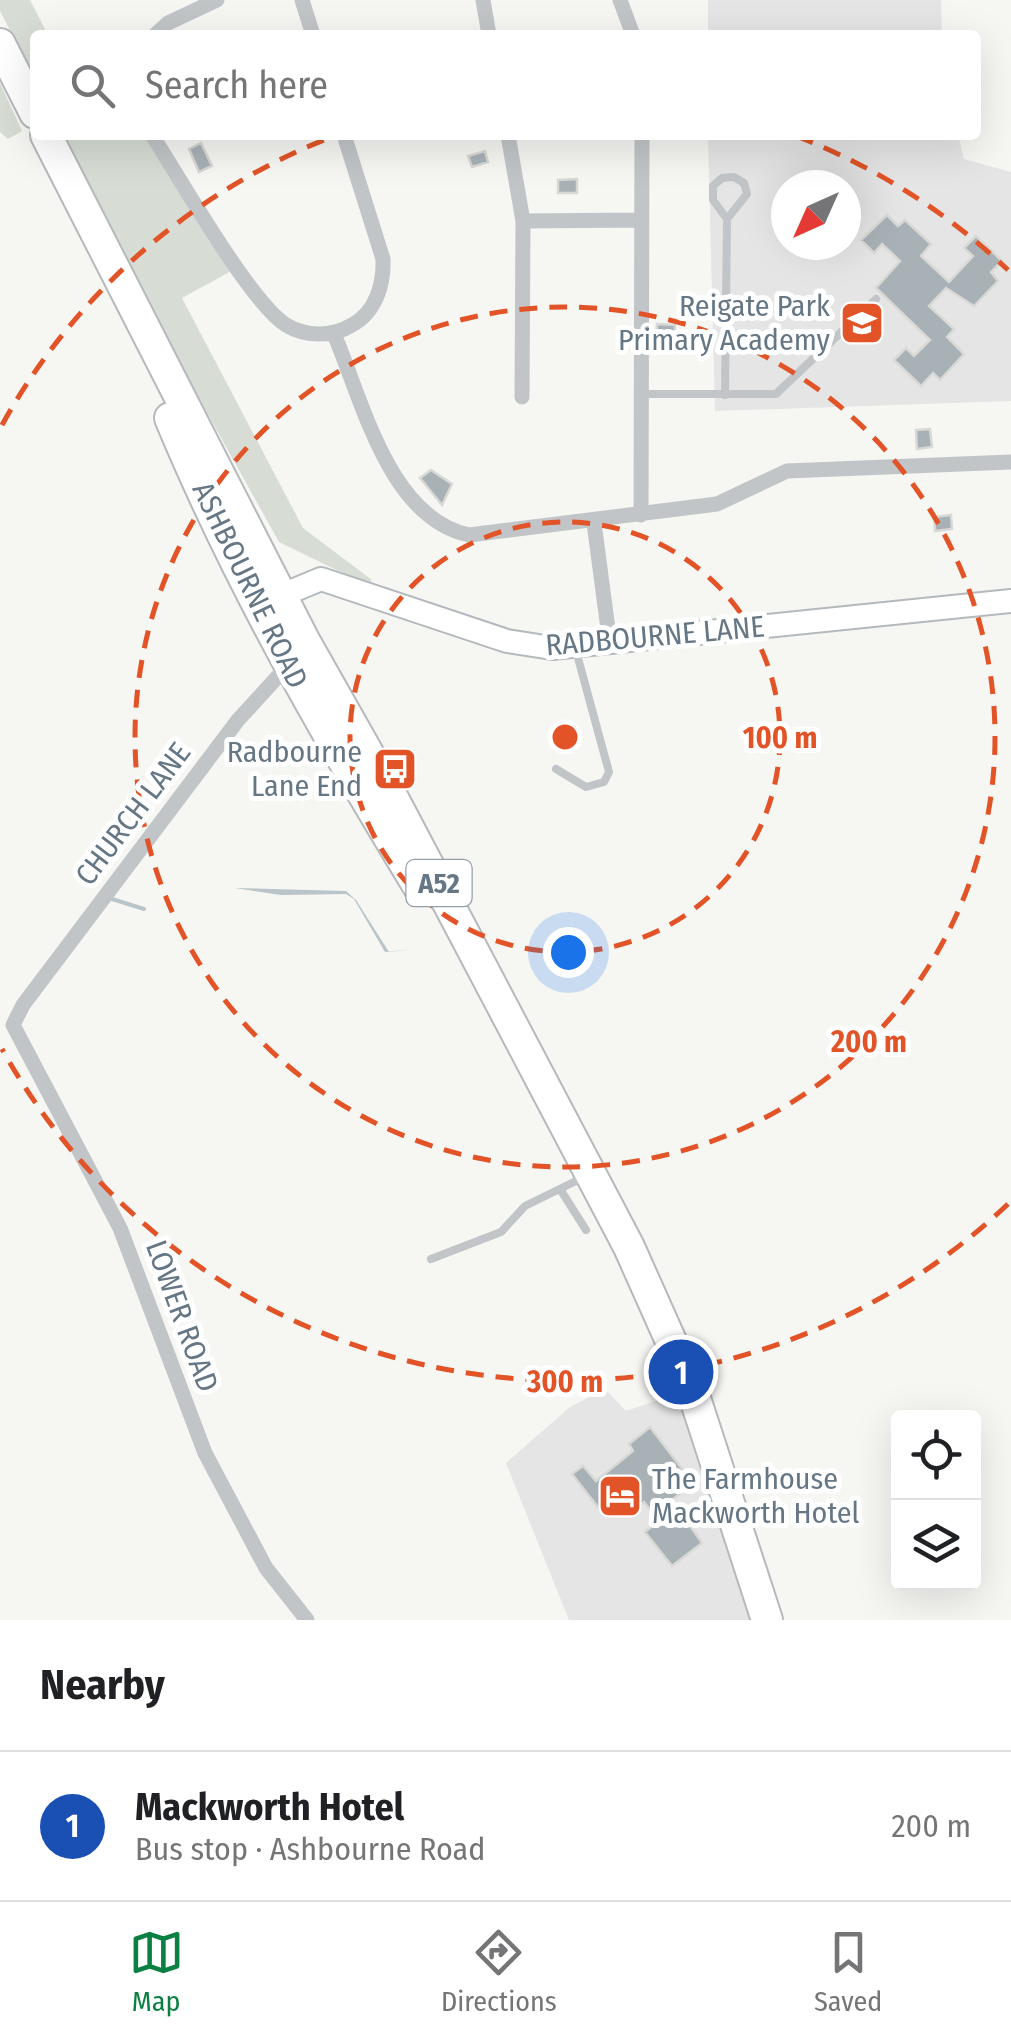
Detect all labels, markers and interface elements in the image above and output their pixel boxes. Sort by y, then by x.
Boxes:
search box [30,30,981,140]
icon: search [65,58,120,113]
text: Search here [145,62,328,108]
north arrow [771,170,861,260]
place label: Reigate Park Primary Academy [618,288,831,358]
school or university icon: Reigate Park Primary Academy [839,300,885,346]
street label: ASHBOURNE ROAD [184,476,316,694]
street label: RADBOURNE LANE [544,609,766,663]
centre of rings [547,719,583,755]
text: 100 m [743,720,817,756]
place label: Radbourne Lane End [227,734,362,804]
street label: CHURCH LANE [68,736,198,892]
bus stop icon: Radbourne Lane End [372,746,418,792]
road number: A52 [406,860,472,906]
your location [543,927,594,978]
text: 200 m [830,1024,907,1060]
street label: LOWER ROAD [138,1235,226,1397]
pin: 1 [648,1334,714,1410]
text: 300 m [526,1364,603,1400]
map controls [891,1410,981,1590]
button: locate [891,1410,981,1500]
place label: The Farmhouse Mackworth Hotel [652,1461,860,1531]
hotel icon: The Farmhouse Mackworth Hotel [597,1473,643,1519]
button: layers [891,1500,981,1590]
text: Nearby [40,1660,165,1710]
text: Mackworth Hotel [135,1784,404,1830]
text: 1 [66,1807,79,1845]
text: 200 m [891,1807,971,1845]
text: Bus stop · Ashbourne Road [135,1830,485,1868]
tab: Map [129,1925,184,2018]
tab: Directions [441,1925,557,2018]
tab: Saved [814,1925,882,2018]

